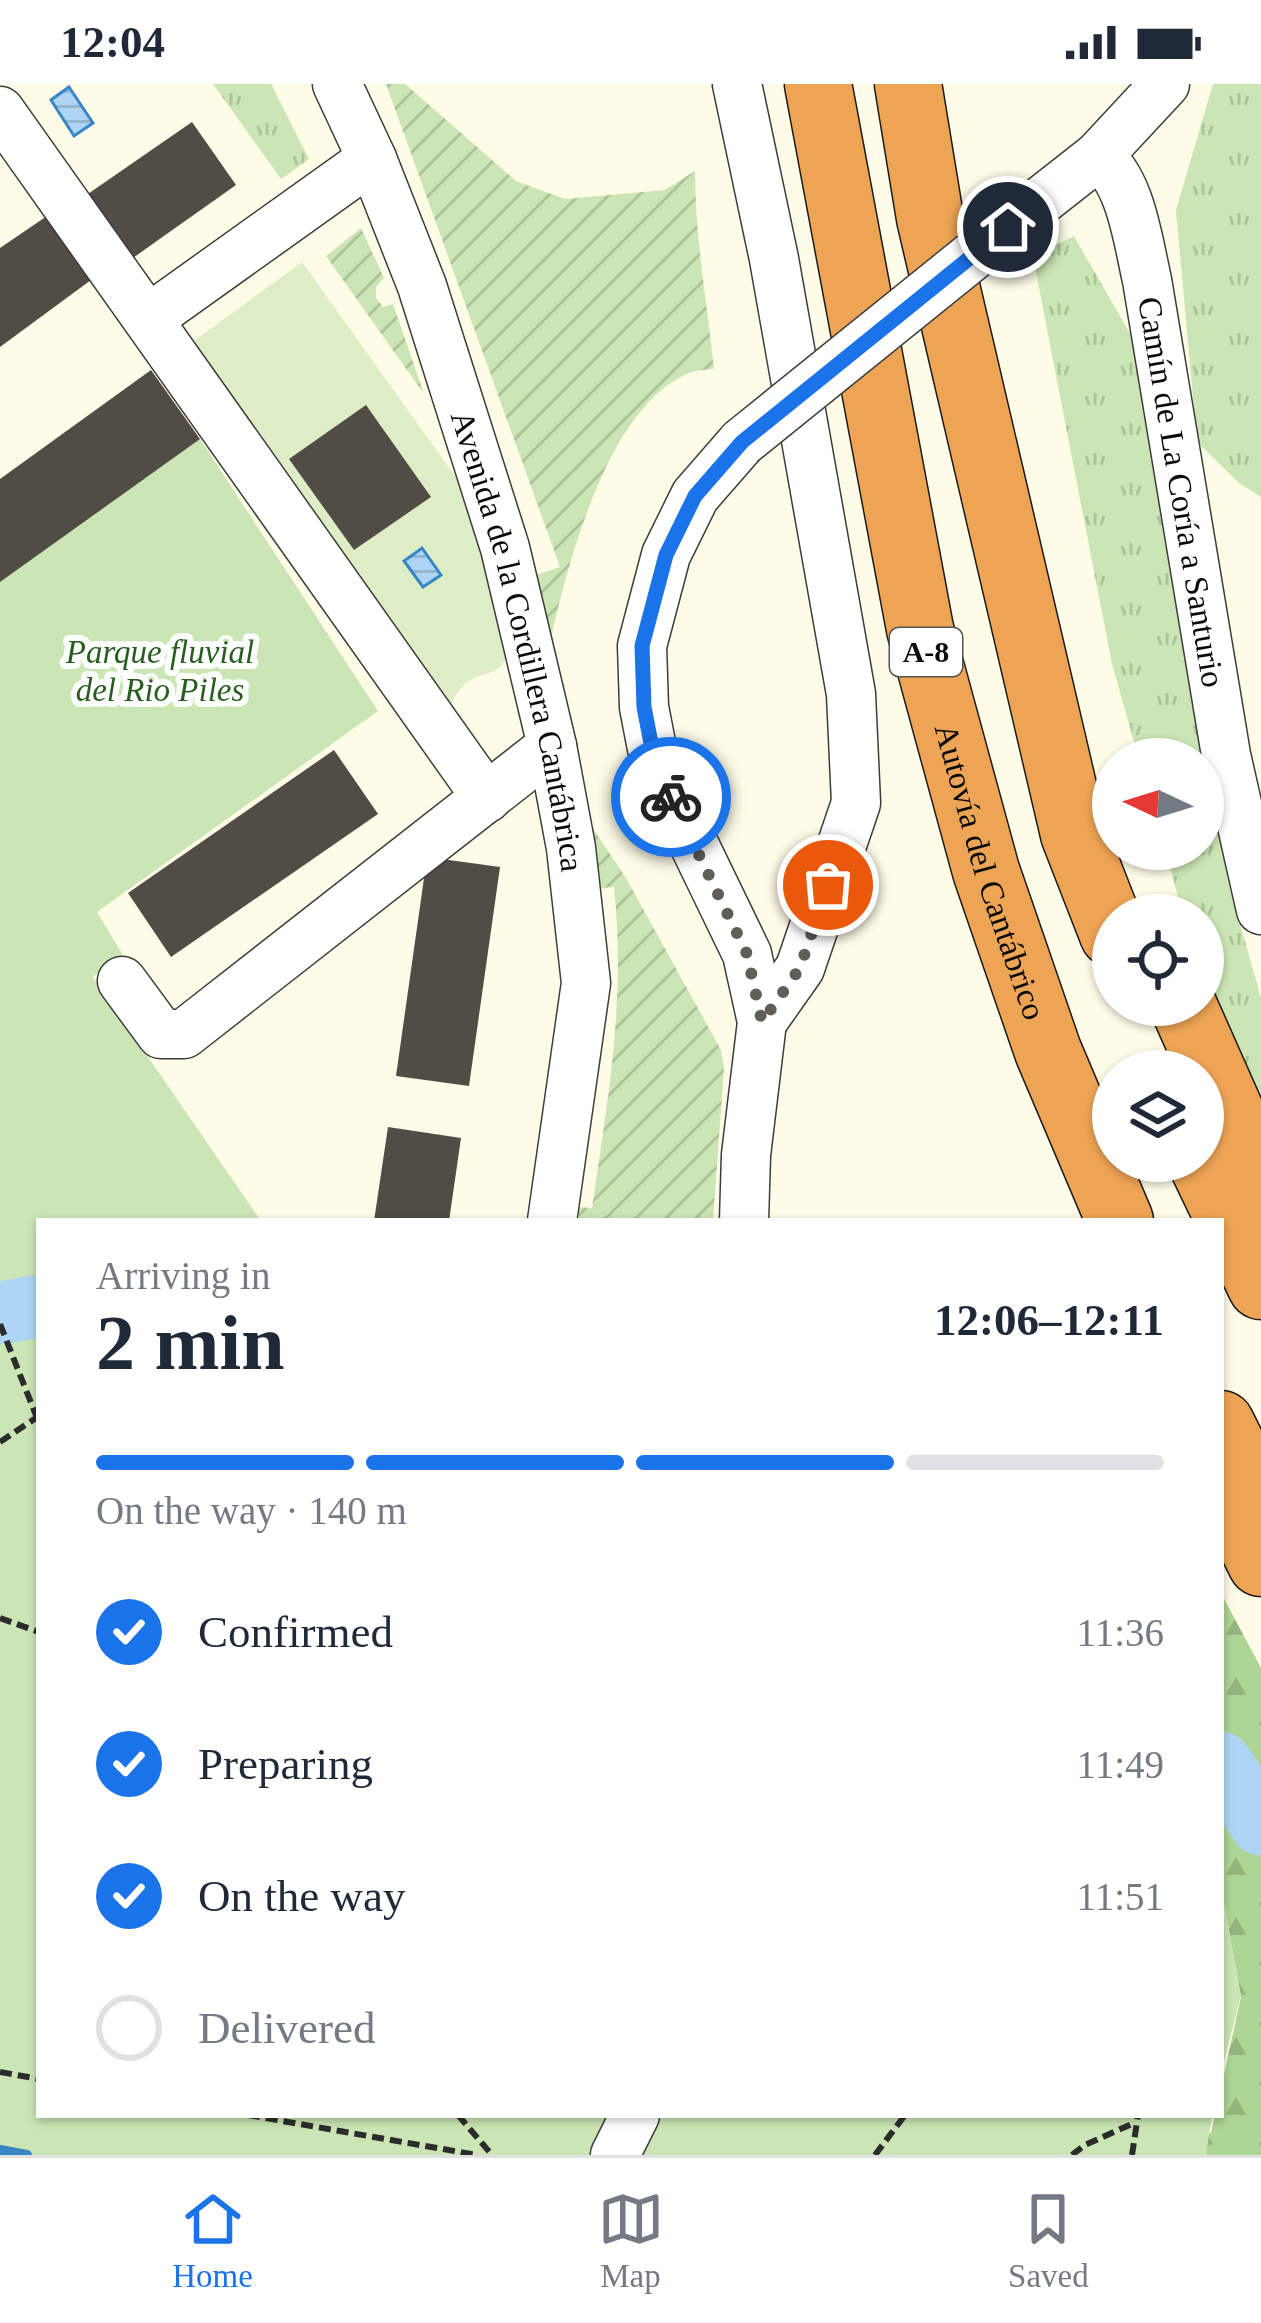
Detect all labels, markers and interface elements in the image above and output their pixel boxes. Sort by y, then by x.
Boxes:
text: 12:04 [60,17,165,67]
pin [957,176,1059,278]
icon: home [975,194,1041,260]
street label: Camín de La Coría a Santurio [1131,294,1231,690]
street label: Avenida de la Cordillera Cantábrica [444,406,591,874]
road number: A-8 [890,628,962,676]
park label: Parque fluvial del Rio Piles [65,634,254,708]
street label: Autovía del Cantábrico [928,720,1053,1024]
courier [611,737,731,857]
north arrow [1092,738,1224,870]
map controls [1092,738,1224,1182]
icon: bike [638,764,704,830]
pin [777,834,879,936]
icon: bag [795,852,861,918]
button: locate [1092,894,1224,1026]
button: layers [1092,1050,1224,1182]
text: Arriving in [96,1254,270,1297]
text: 12:06–12:11 [934,1295,1164,1345]
text: 2 min [96,1299,285,1386]
text: On the way · 140 m [96,1489,407,1532]
icon: check [96,1599,162,1665]
text: Confirmed [198,1607,393,1657]
text: 11:36 [1077,1611,1164,1654]
icon: check [96,1731,162,1797]
text: Preparing [198,1739,373,1789]
text: 11:49 [1077,1743,1164,1786]
icon: check [96,1863,162,1929]
text: On the way [198,1871,405,1921]
text: 11:51 [1077,1875,1164,1918]
text: Delivered [198,2003,375,2053]
tab: Home [172,2186,253,2295]
tab: Map [598,2186,664,2295]
tab: Saved [1008,2186,1089,2295]

